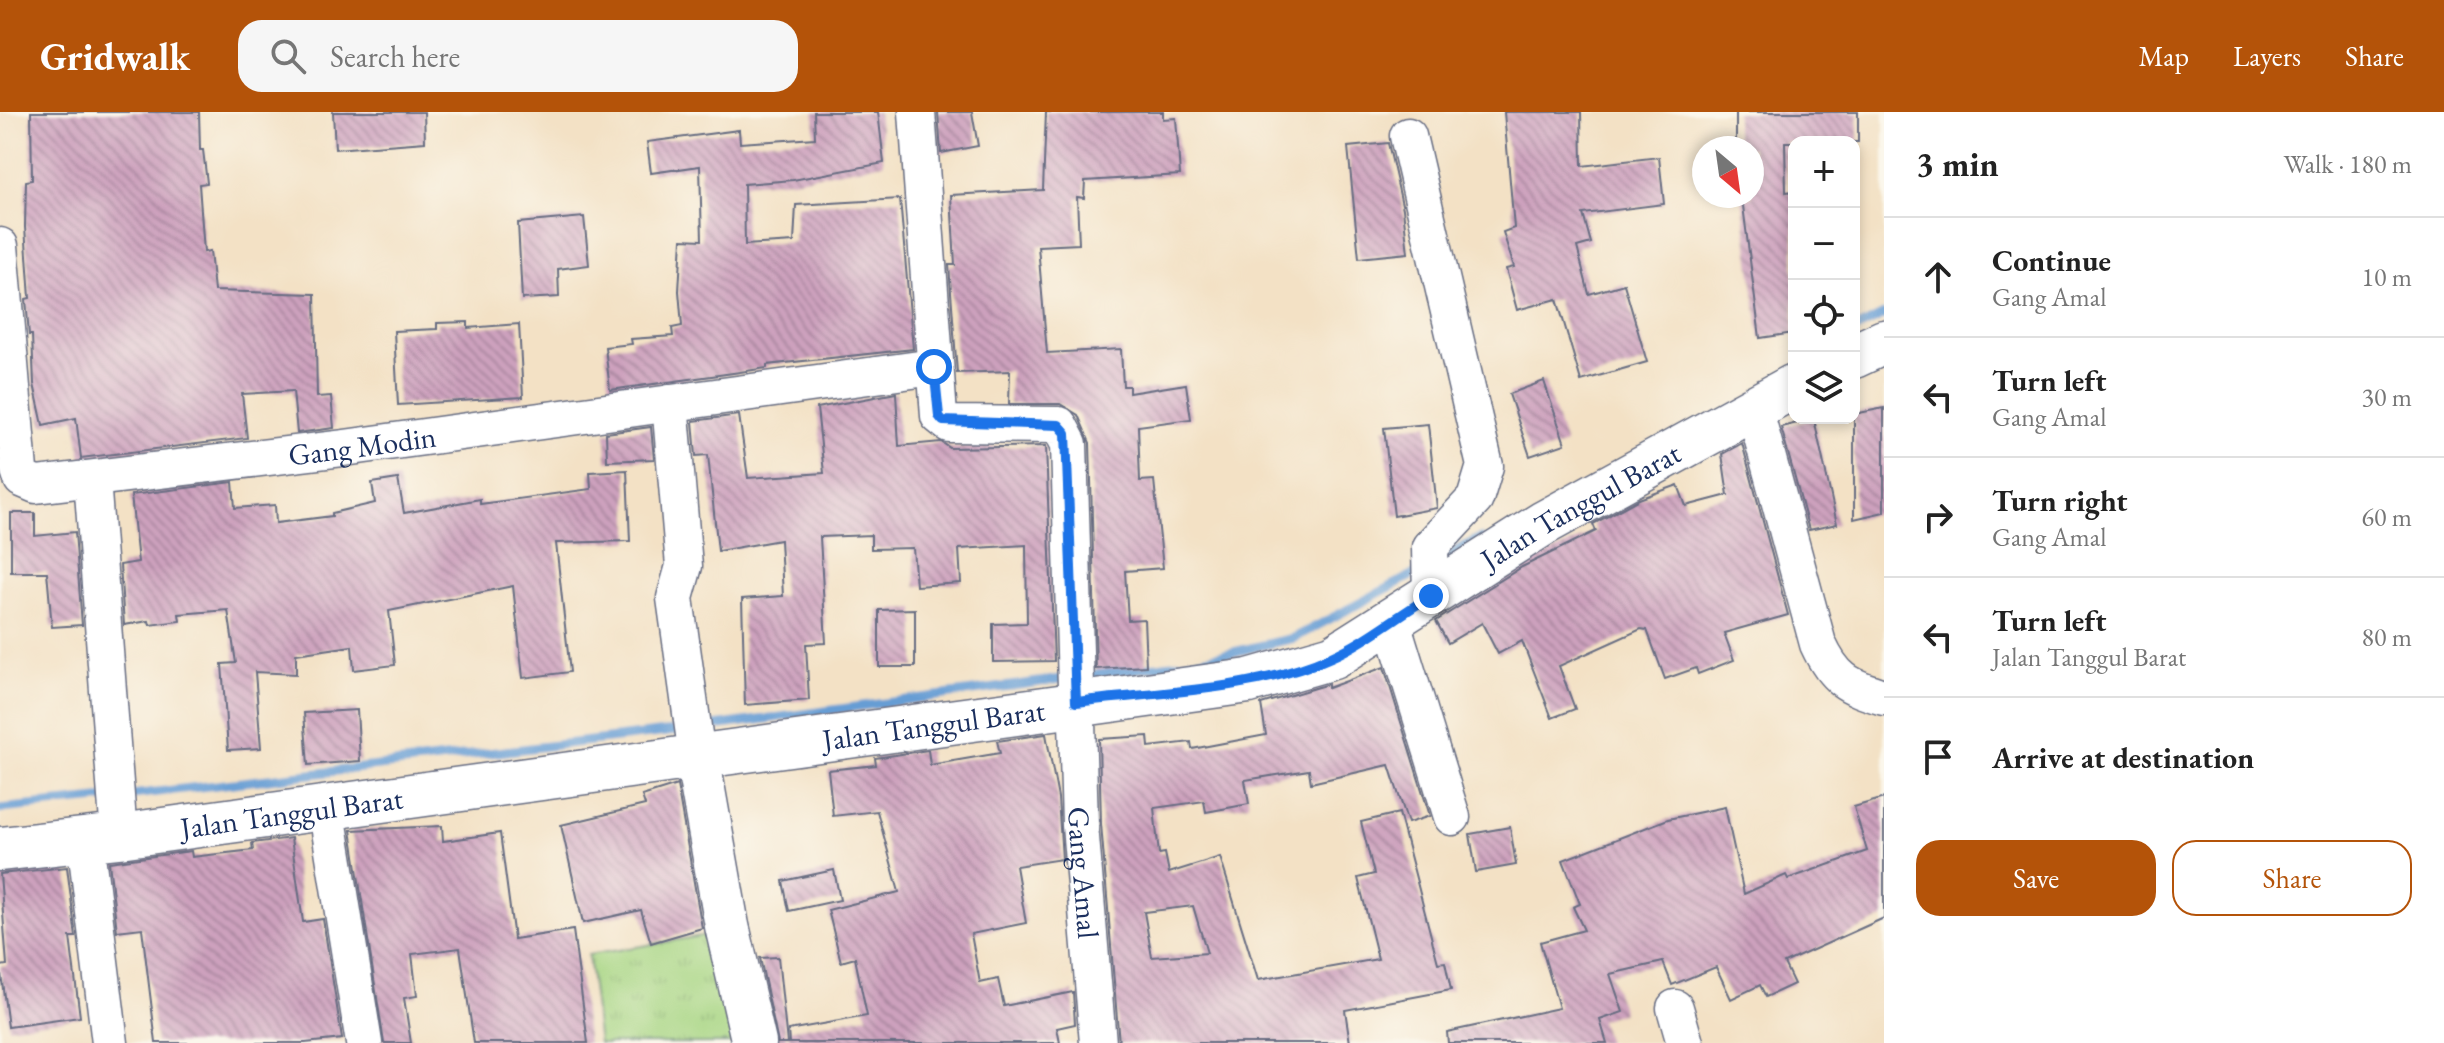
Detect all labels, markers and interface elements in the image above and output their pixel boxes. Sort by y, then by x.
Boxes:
search box [238,20,798,92]
text: Gridwalk [40,32,190,81]
icon: search [266,34,310,78]
text: Search here [330,37,460,76]
text: Map [2139,38,2189,74]
text: Layers [2233,38,2301,74]
text: Share [2345,38,2404,74]
north arrow [1692,136,1764,208]
map controls [1788,136,1860,424]
button: + [1788,136,1860,208]
text: 3 min [1916,142,1999,186]
text: Walk · 180 m [2284,147,2412,181]
button: − [1788,208,1860,280]
text: Continue [1992,241,2111,280]
icon: ahead [1916,255,1960,299]
text: 10 m [2362,260,2412,294]
button: locate [1788,280,1860,352]
text: Gang Amal [1992,280,2106,314]
route start [916,349,952,385]
button: layers [1788,352,1860,424]
text: Turn left [1992,361,2106,400]
icon: left [1916,375,1960,419]
text: 30 m [2362,380,2412,414]
text: Gang Amal [1992,400,2106,434]
street label: Gang Modin [286,416,438,474]
street label: Jalan Tanggul Barat [1470,432,1688,580]
text: Turn right [1992,481,2128,520]
icon: right [1916,495,1960,539]
text: 60 m [2362,500,2412,534]
text: Gang Amal [1992,520,2106,554]
route end [1413,578,1449,614]
text: Turn left [1992,601,2106,640]
icon: left [1916,615,1960,659]
text: 80 m [2362,620,2412,654]
text: Jalan Tanggul Barat [1992,640,2186,674]
street label: Jalan Tanggul Barat [817,690,1048,759]
icon: arrive [1916,735,1960,779]
text: Arrive at destination [1992,738,2254,777]
street label: Jalan Tanggul Barat [175,778,406,847]
street label: Gang Amal [1060,806,1109,940]
button: Save [1916,840,2156,916]
button: Share [2172,840,2412,916]

